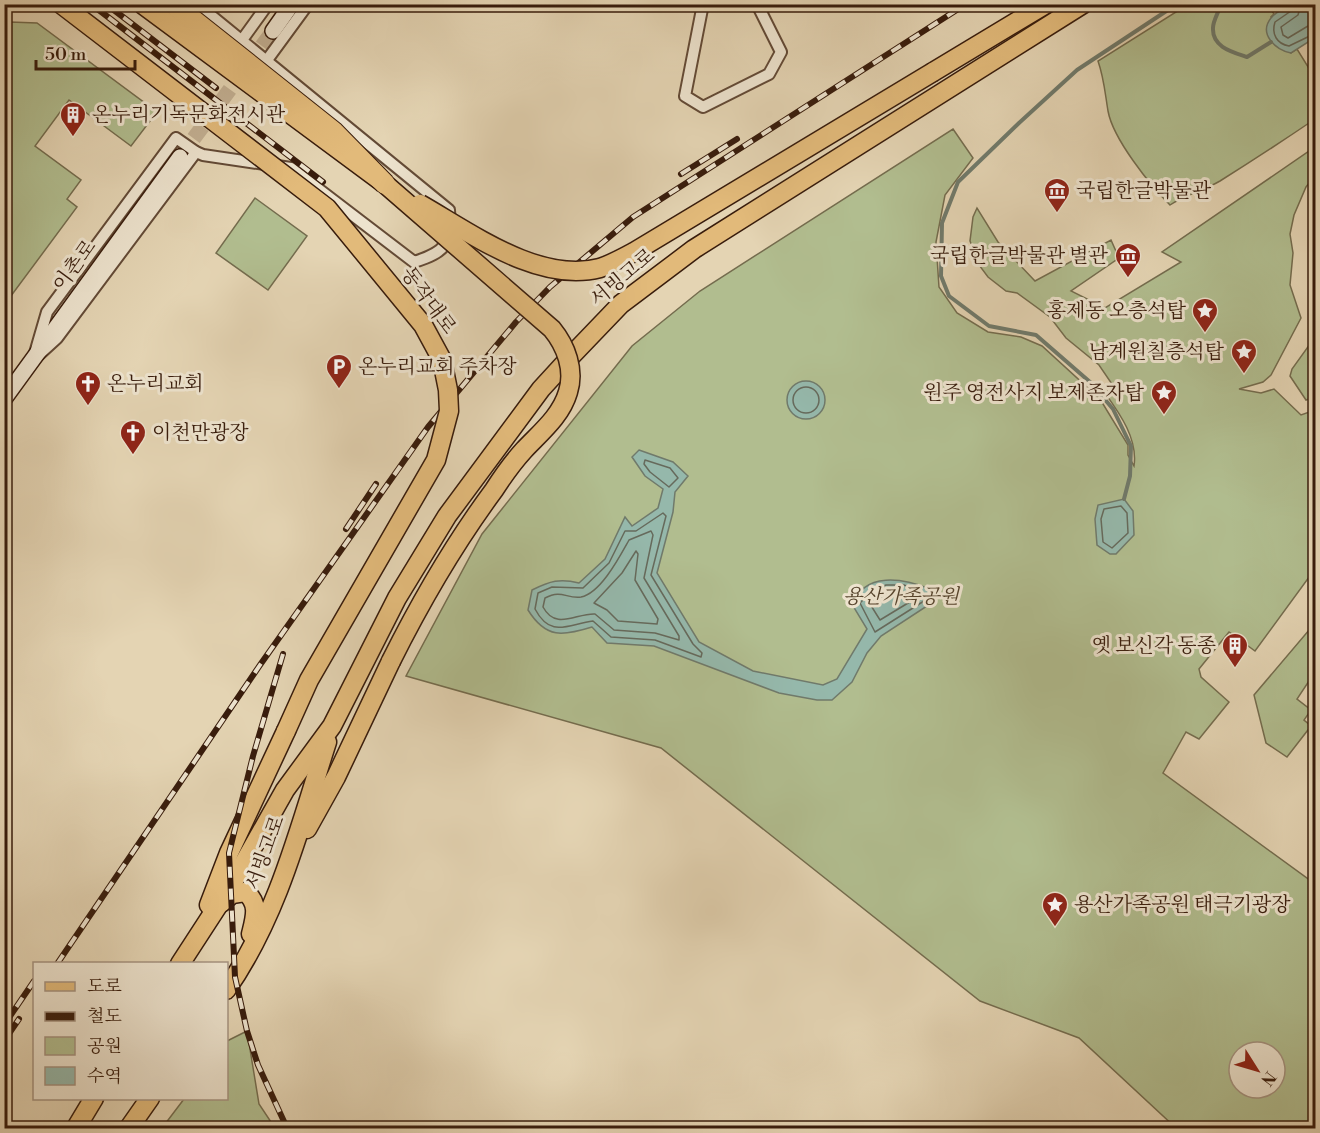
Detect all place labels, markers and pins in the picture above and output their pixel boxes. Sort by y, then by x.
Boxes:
building icon: 온누리기독문화전시관 [58,100,88,138]
place label: 온누리기독문화전시관 [92,103,286,128]
museum icon: 국립한글박물관 [1042,176,1072,214]
place label: 국립한글박물관 [1076,179,1212,204]
museum icon: 국립한글박물관 별관 [1113,241,1143,279]
place label: 국립한글박물관 별관 [930,244,1109,269]
place icon: 홍제동 오층석탑 [1190,296,1220,334]
place label: 홍제동 오층석탑 [1047,299,1187,324]
place icon: 남계원칠층석탑 [1229,337,1259,375]
place label: 남계원칠층석탑 [1089,340,1225,365]
parking icon: 온누리교회 주차장 [324,352,354,390]
place label: 온누리교회 주차장 [358,355,517,380]
church icon: 온누리교회 [73,369,103,407]
place label: 온누리교회 [107,372,204,397]
place icon: 원주 영전사지 보제존자탑 [1149,378,1179,416]
place label: 원주 영전사지 보제존자탑 [923,381,1145,406]
church icon: 이천만광장 [118,418,148,456]
place label: 이천만광장 [152,421,249,446]
building icon: 옛 보신각 동종 [1220,631,1250,669]
place label: 옛 보신각 동종 [1092,634,1216,659]
place icon: 용산가족공원 태극기광장 [1040,890,1070,928]
place label: 용산가족공원 태극기광장 [1074,893,1291,918]

